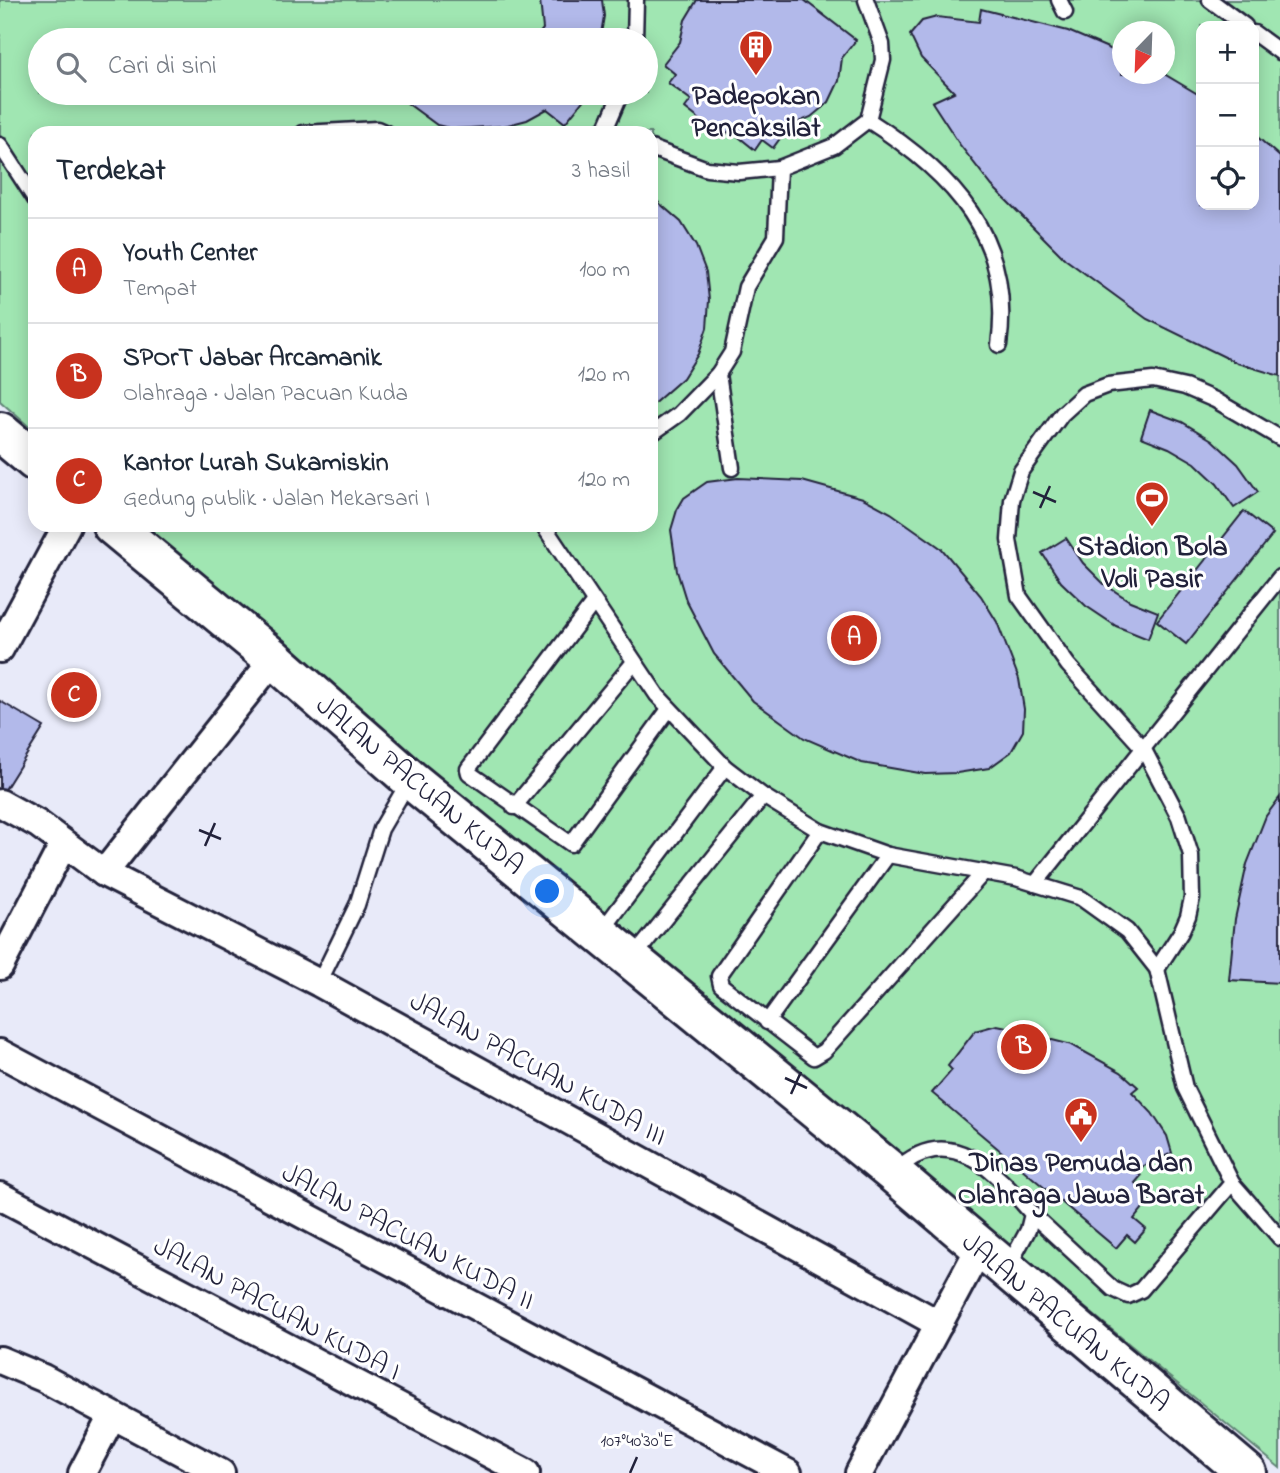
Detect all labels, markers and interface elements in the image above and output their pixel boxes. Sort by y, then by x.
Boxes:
north arrow [1112,21,1175,84]
map controls [1196,21,1259,210]
button: + [1196,21,1259,84]
search box [28,28,658,105]
building icon: Padepokan Pencaksilat [737,28,775,77]
icon: search [52,48,90,86]
text: Cari di sini [108,48,217,86]
place label: Padepokan Pencaksilat [691,77,821,150]
button: − [1196,84,1259,147]
button: locate [1196,147,1259,210]
text: Terdekat [56,150,166,194]
text: 3 hasil [572,155,630,188]
text: Youth Center [123,235,257,273]
text: A [72,254,86,287]
text: 100 m [579,254,630,287]
text: Tempat [123,273,197,306]
text: SPOrT Jabar Arcamanik [123,340,382,378]
text: B [71,359,87,392]
text: 120 m [578,359,630,392]
text: Olahraga · Jalan Pacuan Kuda [123,378,408,411]
text: Kantor Lurah Sukamiskin [123,445,389,483]
text: C [73,464,85,497]
text: 120 m [578,464,630,497]
sports icon: Stadion Bola Voli Pasir [1133,479,1171,528]
text: Gedung publik · Jalan Mekarsari I [123,483,430,516]
place label: Stadion Bola Voli Pasir [1076,528,1228,601]
pin: A [831,612,877,664]
pin: C [51,669,97,721]
street label: JALAN PACUAN KUDA [305,687,532,886]
your location [530,874,564,908]
street label: JALAN PACUAN KUDA III [401,982,673,1158]
pin: B [1001,1021,1047,1073]
public building icon: Dinas Pemuda dan Olahraga Jawa Barat [1062,1095,1100,1144]
place label: Dinas Pemuda dan Olahraga Jawa Barat [958,1144,1205,1218]
street label: JALAN PACUAN KUDA II [277,1154,541,1316]
street label: JALAN PACUAN KUDA [951,1224,1178,1423]
street label: JALAN PACUAN KUDA I [149,1228,407,1386]
text: 107°40'30"E [600,1429,674,1455]

